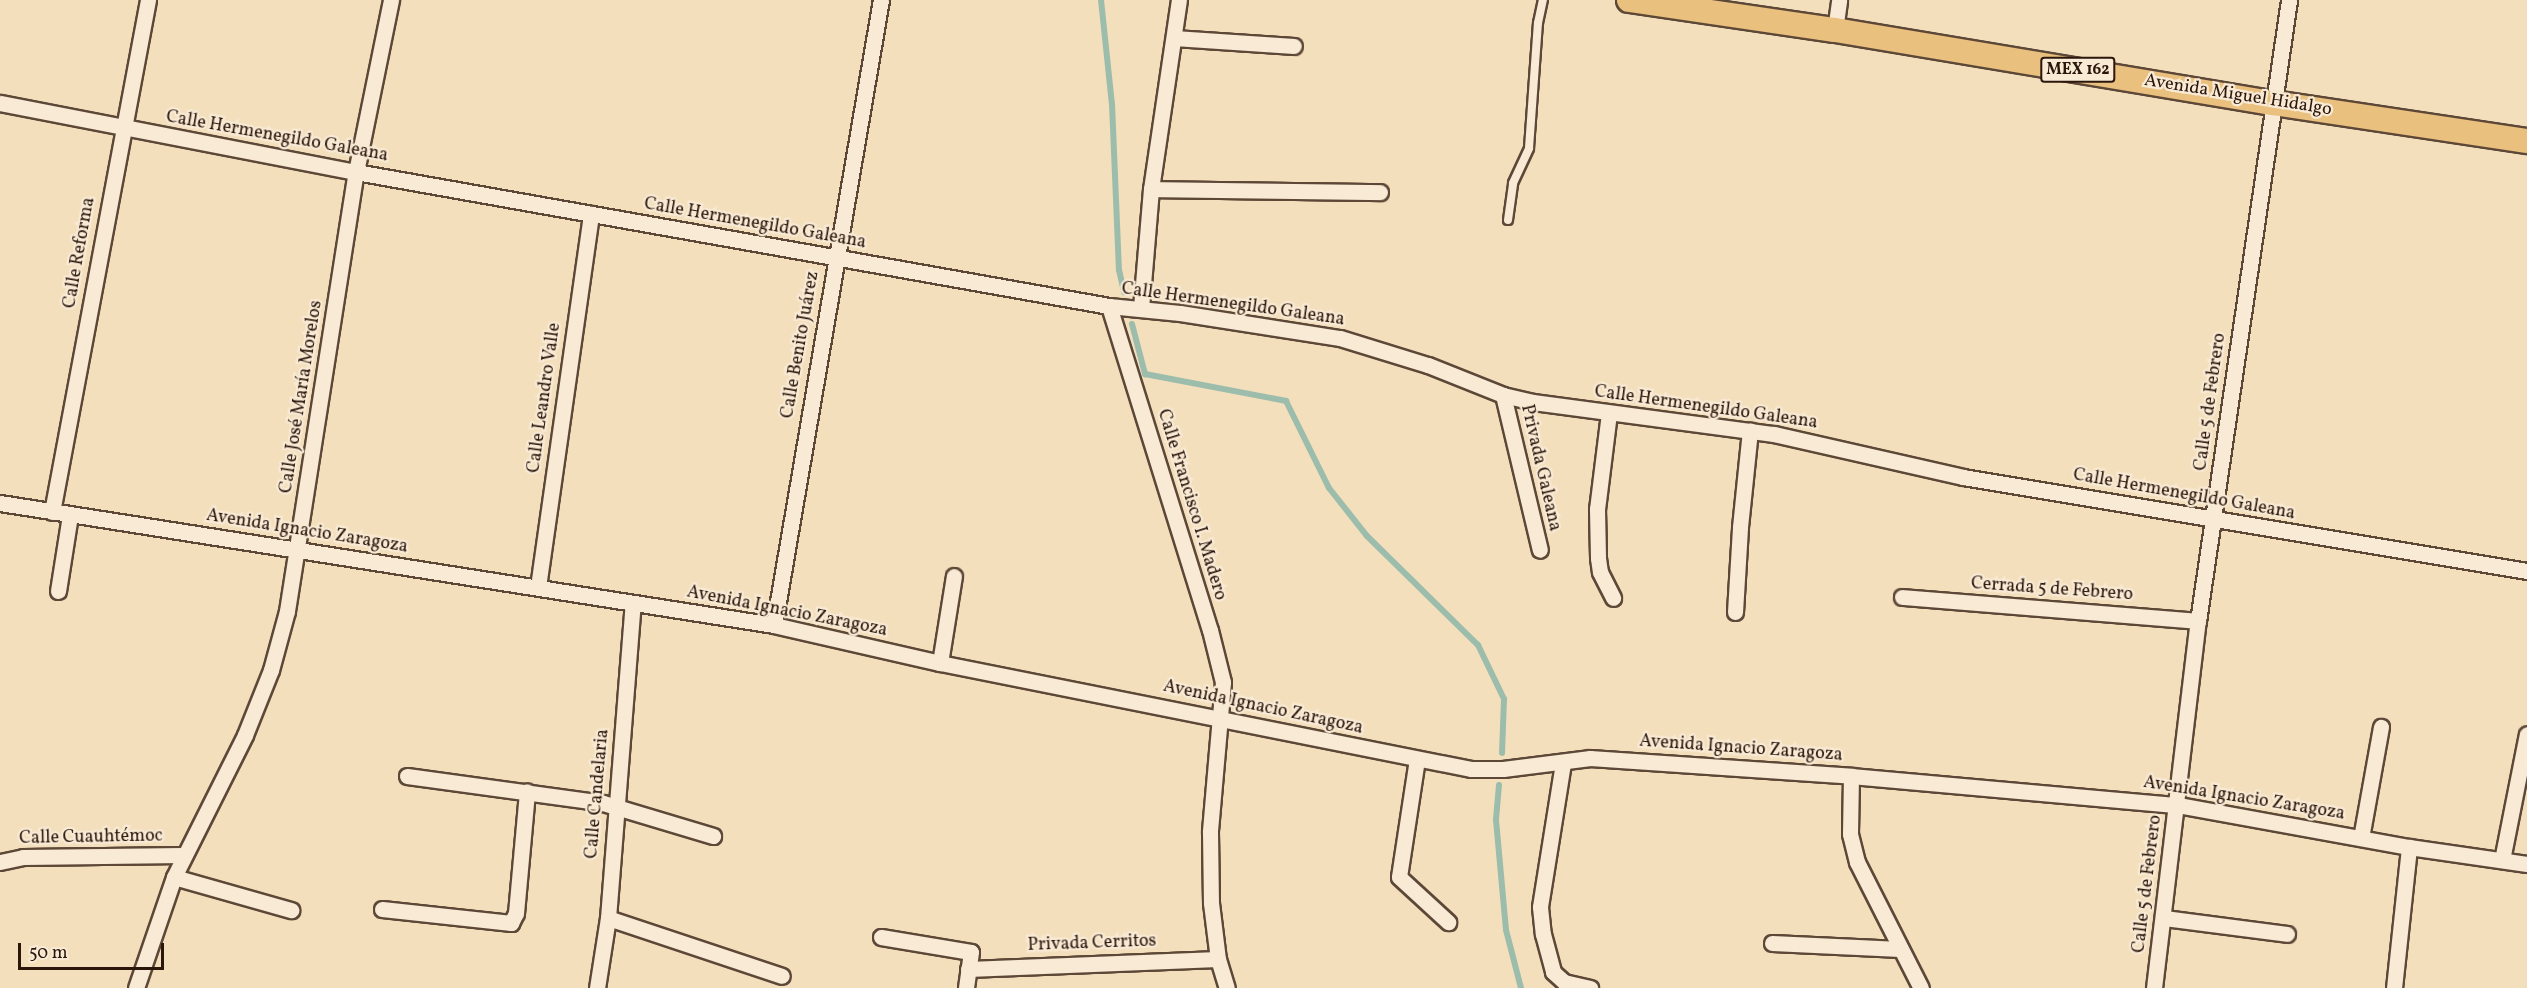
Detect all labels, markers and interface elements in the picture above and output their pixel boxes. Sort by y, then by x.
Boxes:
road number: MEX 162 [2039,57,2117,83]
street label: Avenida Miguel Hidalgo [2143,71,2333,121]
street label: Calle Hermenegildo Galeana [164,107,390,167]
street label: Calle Hermenegildo Galeana [642,194,868,254]
street label: Calle Reforma [60,196,100,310]
street label: Calle Benito Juárez [777,270,825,420]
street label: Calle Hermenegildo Galeana [1120,279,1346,331]
street label: Calle José María Morelos [276,299,328,495]
street label: Calle Leandro Valle [524,321,566,475]
street label: Calle 5 de Febrero [2191,332,2231,472]
street label: Calle Hermenegildo Galeana [1593,382,1819,434]
street label: Privada Galeana [1515,403,1565,533]
street label: Calle Francisco I. Madero [1152,407,1230,603]
street label: Calle Hermenegildo Galeana [2071,465,2297,525]
street label: Avenida Ignacio Zaragoza [205,505,409,559]
street label: Cerrada 5 de Febrero [1970,574,2134,606]
street label: Avenida Ignacio Zaragoza [685,582,889,642]
street label: Avenida Ignacio Zaragoza [1161,676,1365,740]
street label: Calle Candelaria [582,728,614,860]
street label: Avenida Ignacio Zaragoza [1639,731,1843,767]
street label: Avenida Ignacio Zaragoza [2142,772,2346,826]
street label: Calle 5 de Febrero [2129,814,2167,954]
street label: Calle Cuauhtémoc [19,826,163,850]
scale bar [21,931,166,969]
street label: Privada Cerritos [1027,931,1157,957]
text: 50 m [29,941,68,966]

